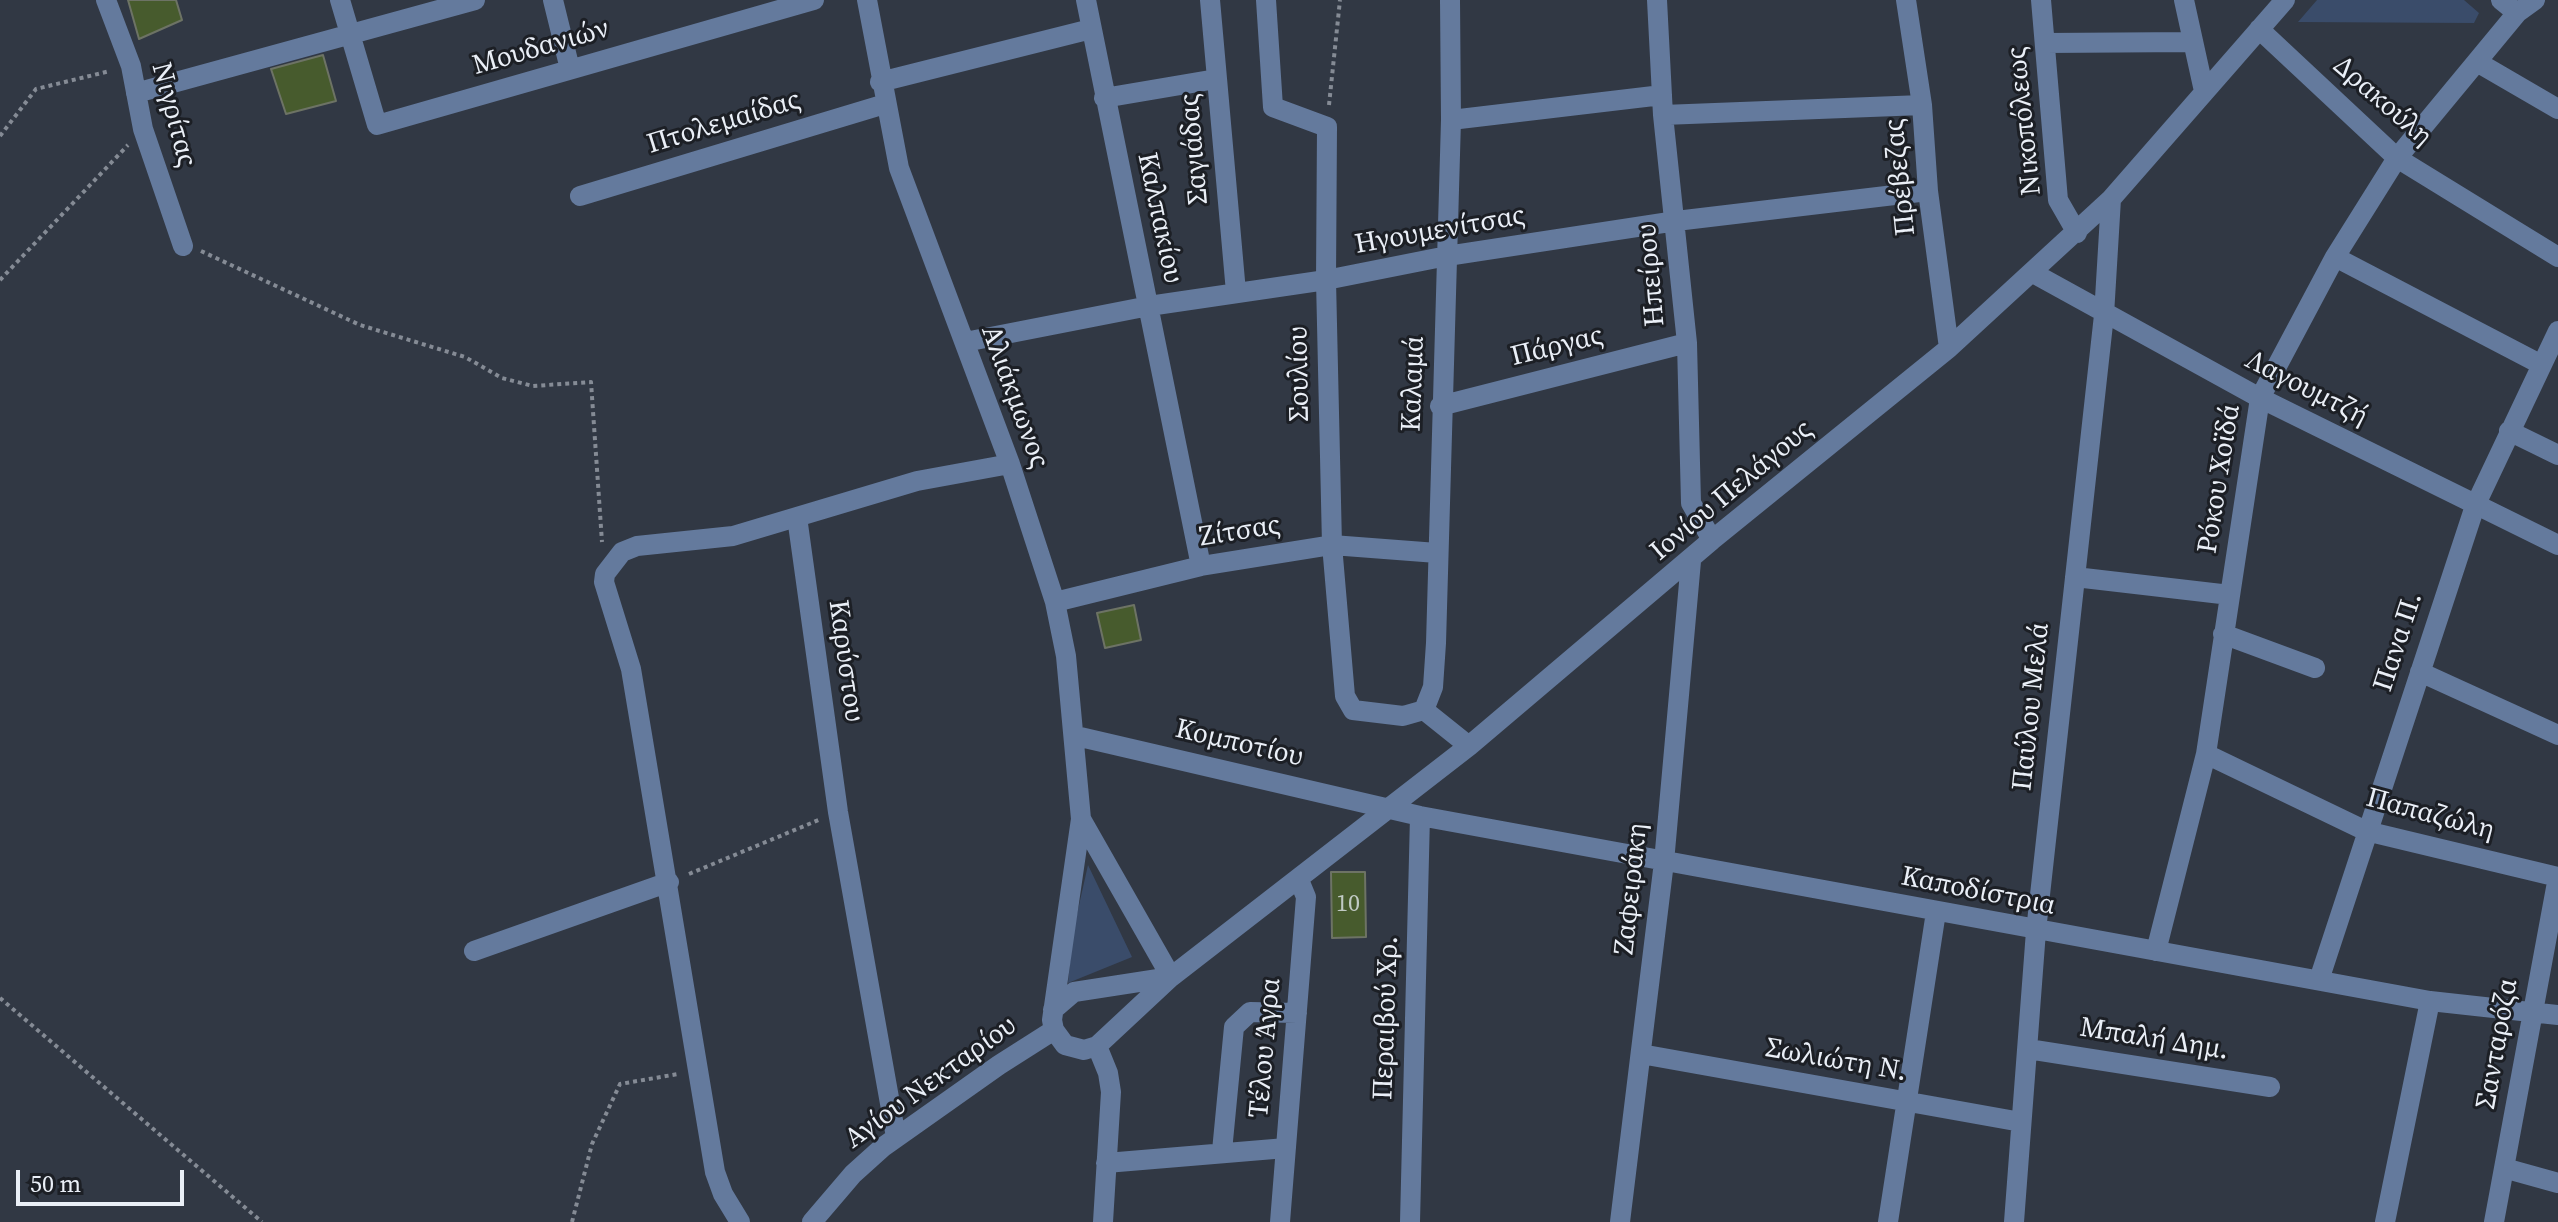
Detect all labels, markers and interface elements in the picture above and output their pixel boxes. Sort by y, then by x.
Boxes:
street label: Μουδανιών [469,13,613,83]
street label: Νικοπόλεως [2000,45,2050,197]
street label: Δρακούλη [2326,50,2438,154]
street label: Νιγρίτας [143,59,203,171]
street label: Πτολεμαίδας [643,84,805,162]
street label: Σαγιάδας [1173,92,1217,206]
street label: Πρέβεζας [1878,117,1924,237]
street label: Καλπακίου [1129,150,1189,286]
street label: Ηγουμενίτσας [1352,200,1528,262]
street label: Ηπείρου [1631,222,1673,328]
street label: Πάργας [1507,319,1607,375]
street label: Αλιάκμωνος [973,321,1055,473]
street label: Σουλίου [1282,326,1318,422]
street label: Καλαμά [1396,336,1432,432]
street label: Λαγουμτζή [2239,344,2373,434]
street label: Ρόκου Χοϊδά [2192,402,2248,556]
street label: Ιονίου Πελάγους [1644,413,1820,569]
street label: Ζίτσας [1197,509,1283,555]
street label: Πανα Π. [2367,588,2431,696]
street label: Καρύστου [820,598,870,724]
street label: Παύλου Μελά [2006,621,2058,793]
street label: Κομποτίου [1172,713,1306,775]
street label: Παπαζώλη [2362,782,2498,848]
street label: Ζαφειράκη [1608,821,1656,957]
street label: Καποδίστρια [1898,861,2058,923]
house number: 10 [1336,891,1360,919]
street label: Περαιβού Χρ. [1367,935,1407,1101]
street label: Σανταρόζα [2470,976,2526,1112]
street label: Τέλου Άγρα [1243,977,1289,1119]
street label: Αγίου Νεκταρίου [839,1010,1023,1156]
street label: Μπαλή Δημ. [2077,1012,2231,1068]
street label: Σωλιώτη Ν. [1763,1032,1909,1090]
scale bar [20,1154,188,1204]
text: 50 m [30,1167,81,1200]

